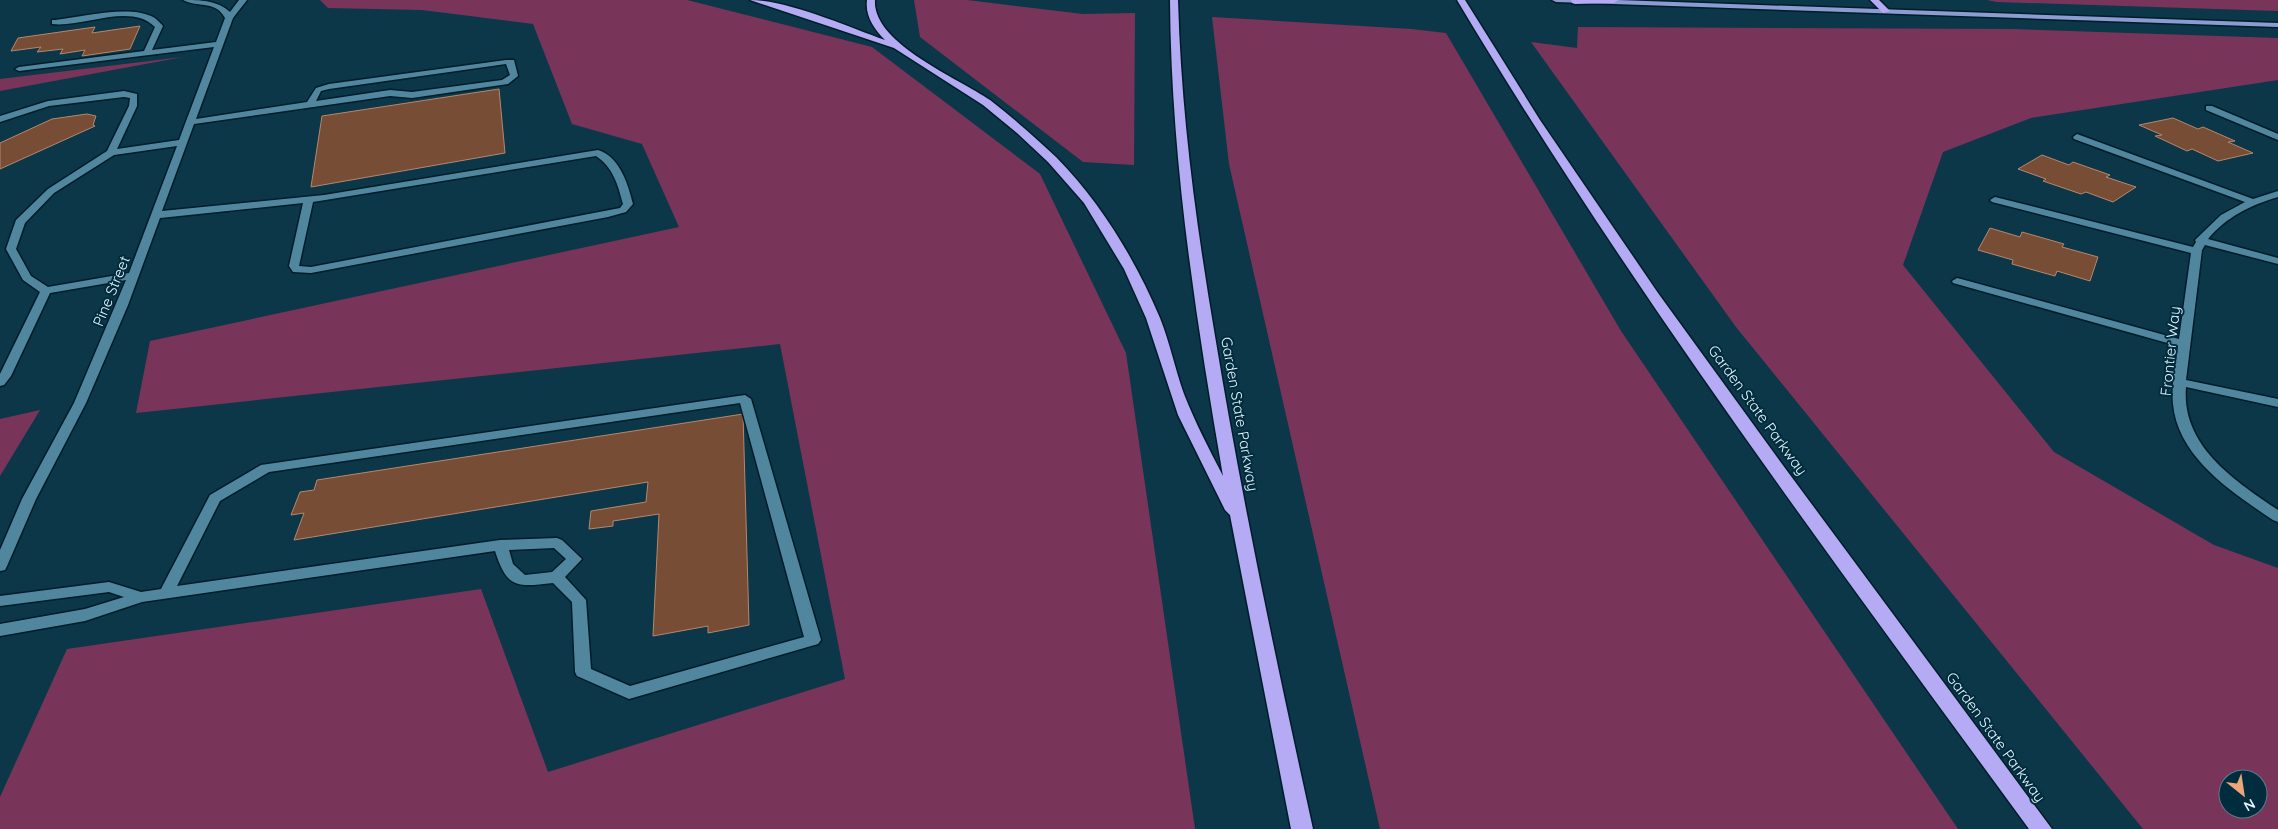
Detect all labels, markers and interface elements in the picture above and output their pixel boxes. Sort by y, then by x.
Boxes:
street label: Pine Street [88,253,134,329]
street label: Frontier Way [2156,305,2184,397]
street label: Garden State Parkway [1217,335,1263,493]
street label: Garden State Parkway [1704,341,1812,479]
street label: Garden State Parkway [1942,668,2050,806]
north arrow [2218,769,2268,819]
text: N [2241,795,2258,816]

